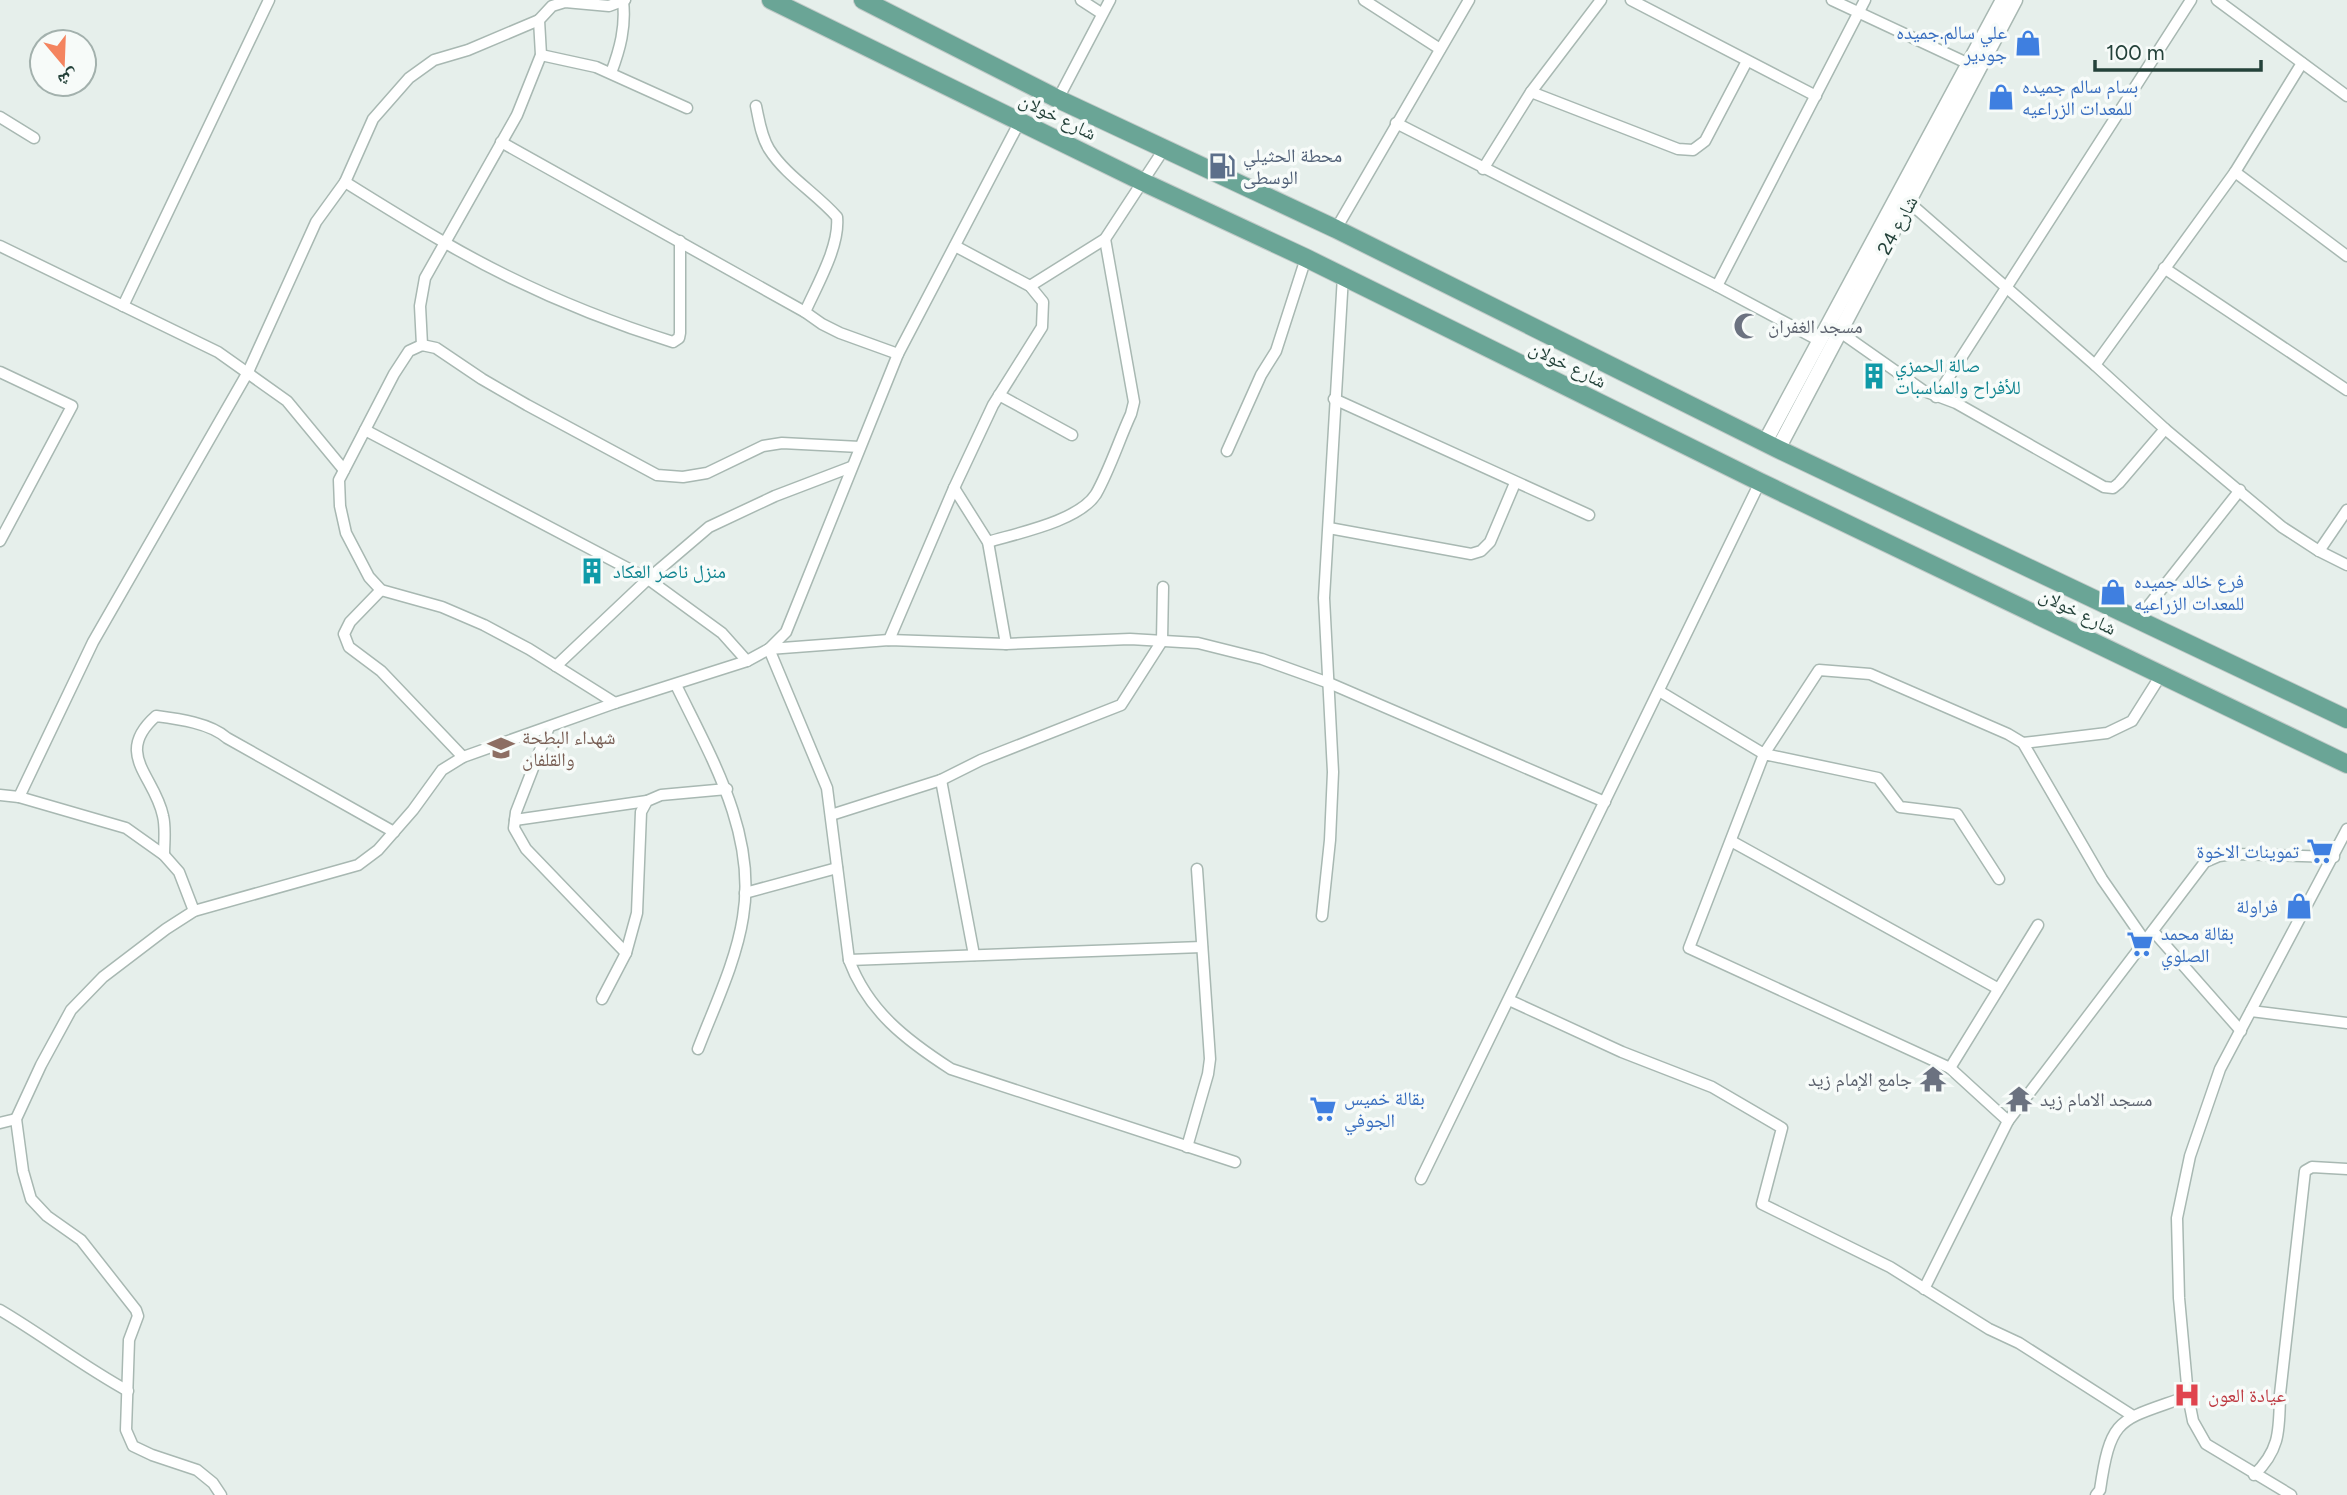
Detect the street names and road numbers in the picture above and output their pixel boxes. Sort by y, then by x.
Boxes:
street label: شارع خولان [1016,88,1100,145]
street label: شارع 24 [1872,192,1922,259]
street label: شارع خولان [1526,336,1610,393]
street label: شارع خولان [2036,583,2120,640]

